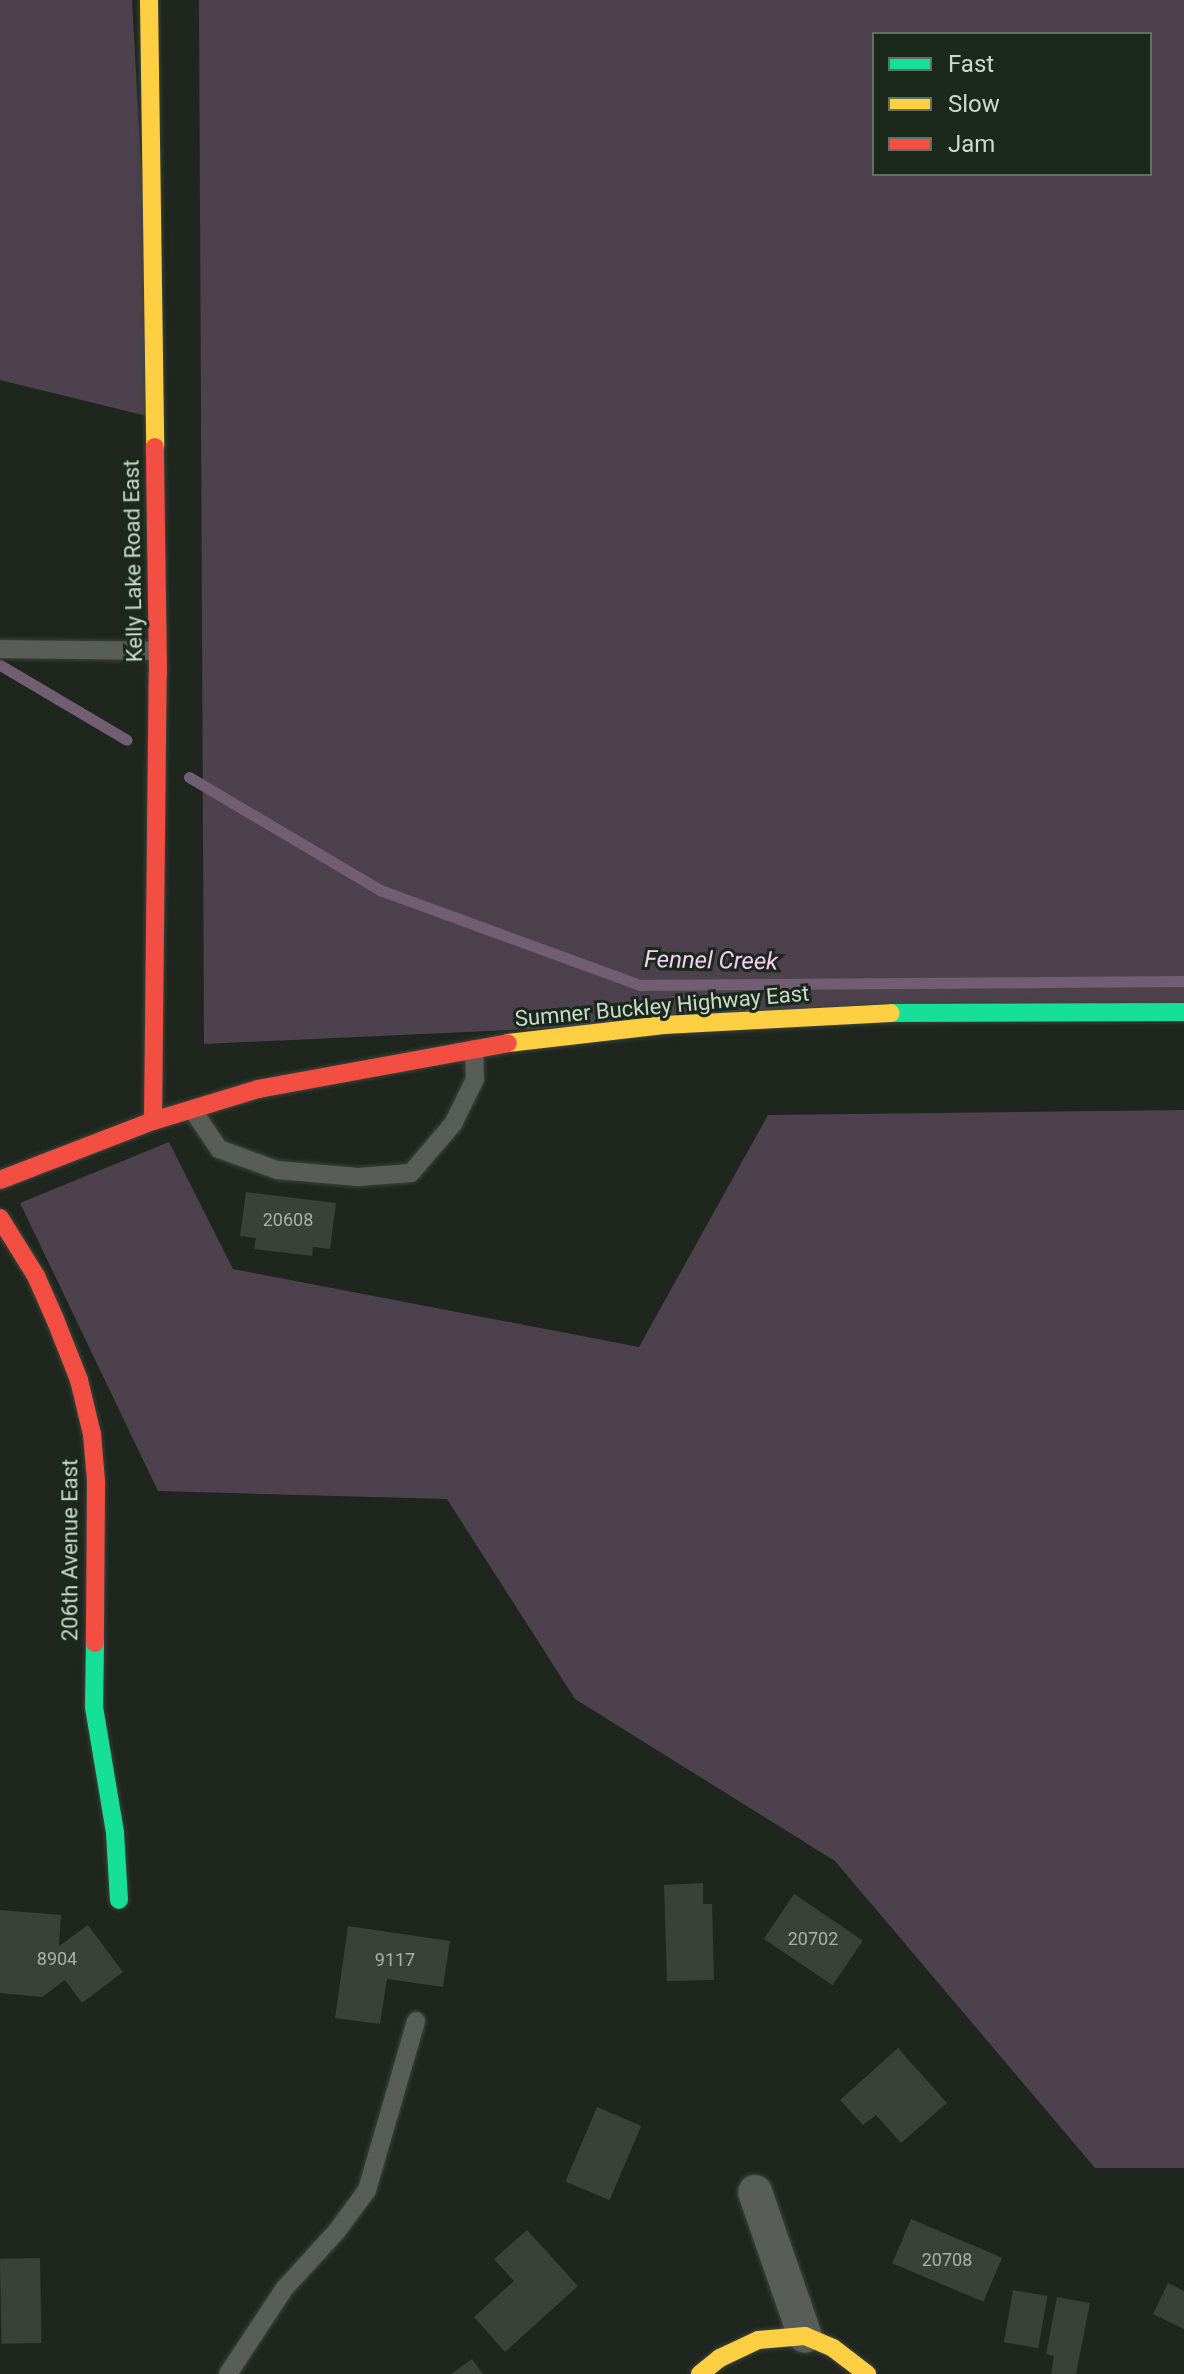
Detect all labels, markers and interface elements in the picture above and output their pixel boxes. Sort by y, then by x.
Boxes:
legend [872,32,1152,176]
text: Fast [948,50,994,78]
text: Slow [948,90,1000,118]
text: Jam [948,130,995,158]
street label: Kelly Lake Road East [118,459,148,663]
water label: Fennel Creek [644,945,778,977]
street label: Sumner Buckley Highway East [514,980,810,1032]
house number: 20608 [263,1209,313,1231]
street label: 206th Avenue East [57,1459,83,1641]
house number: 20702 [788,1928,838,1950]
house number: 8904 [37,1948,77,1970]
house number: 9117 [375,1949,415,1971]
house number: 20708 [922,2249,972,2271]

